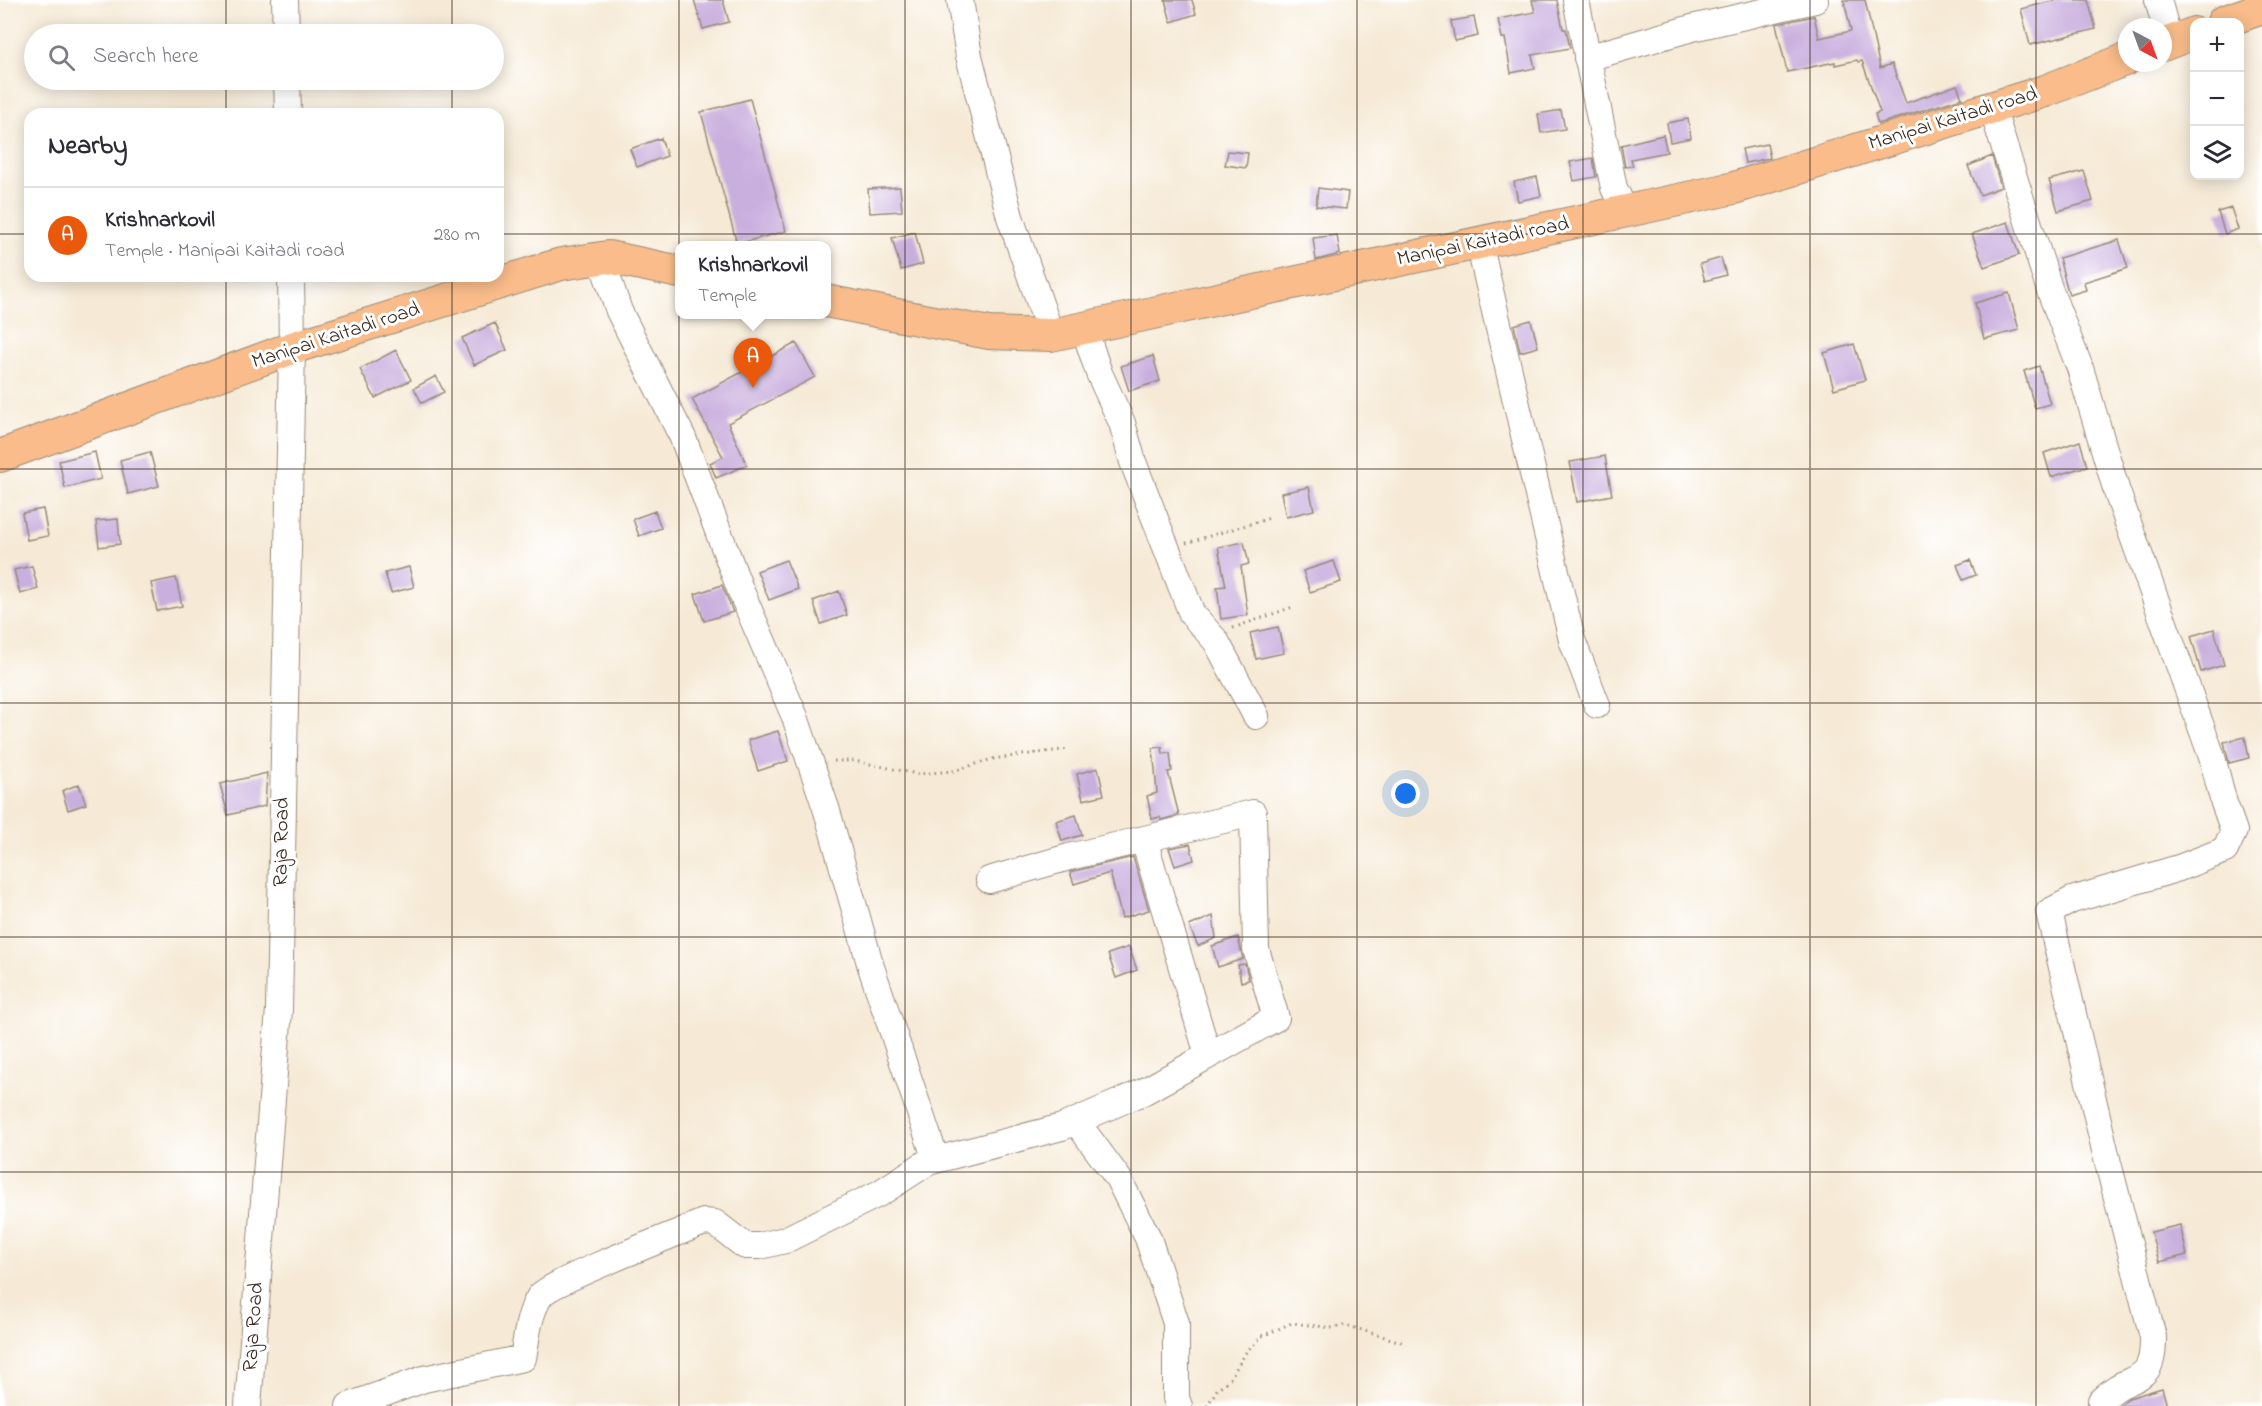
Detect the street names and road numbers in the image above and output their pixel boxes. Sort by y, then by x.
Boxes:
street label: Manipai Kaitadi road [1865,79,2041,159]
street label: Manipai Kaitadi road [1394,209,1572,275]
street label: Manipai Kaitadi road [248,295,424,377]
street label: Raja Road [266,797,298,887]
street label: Raja Road [236,1281,272,1373]

